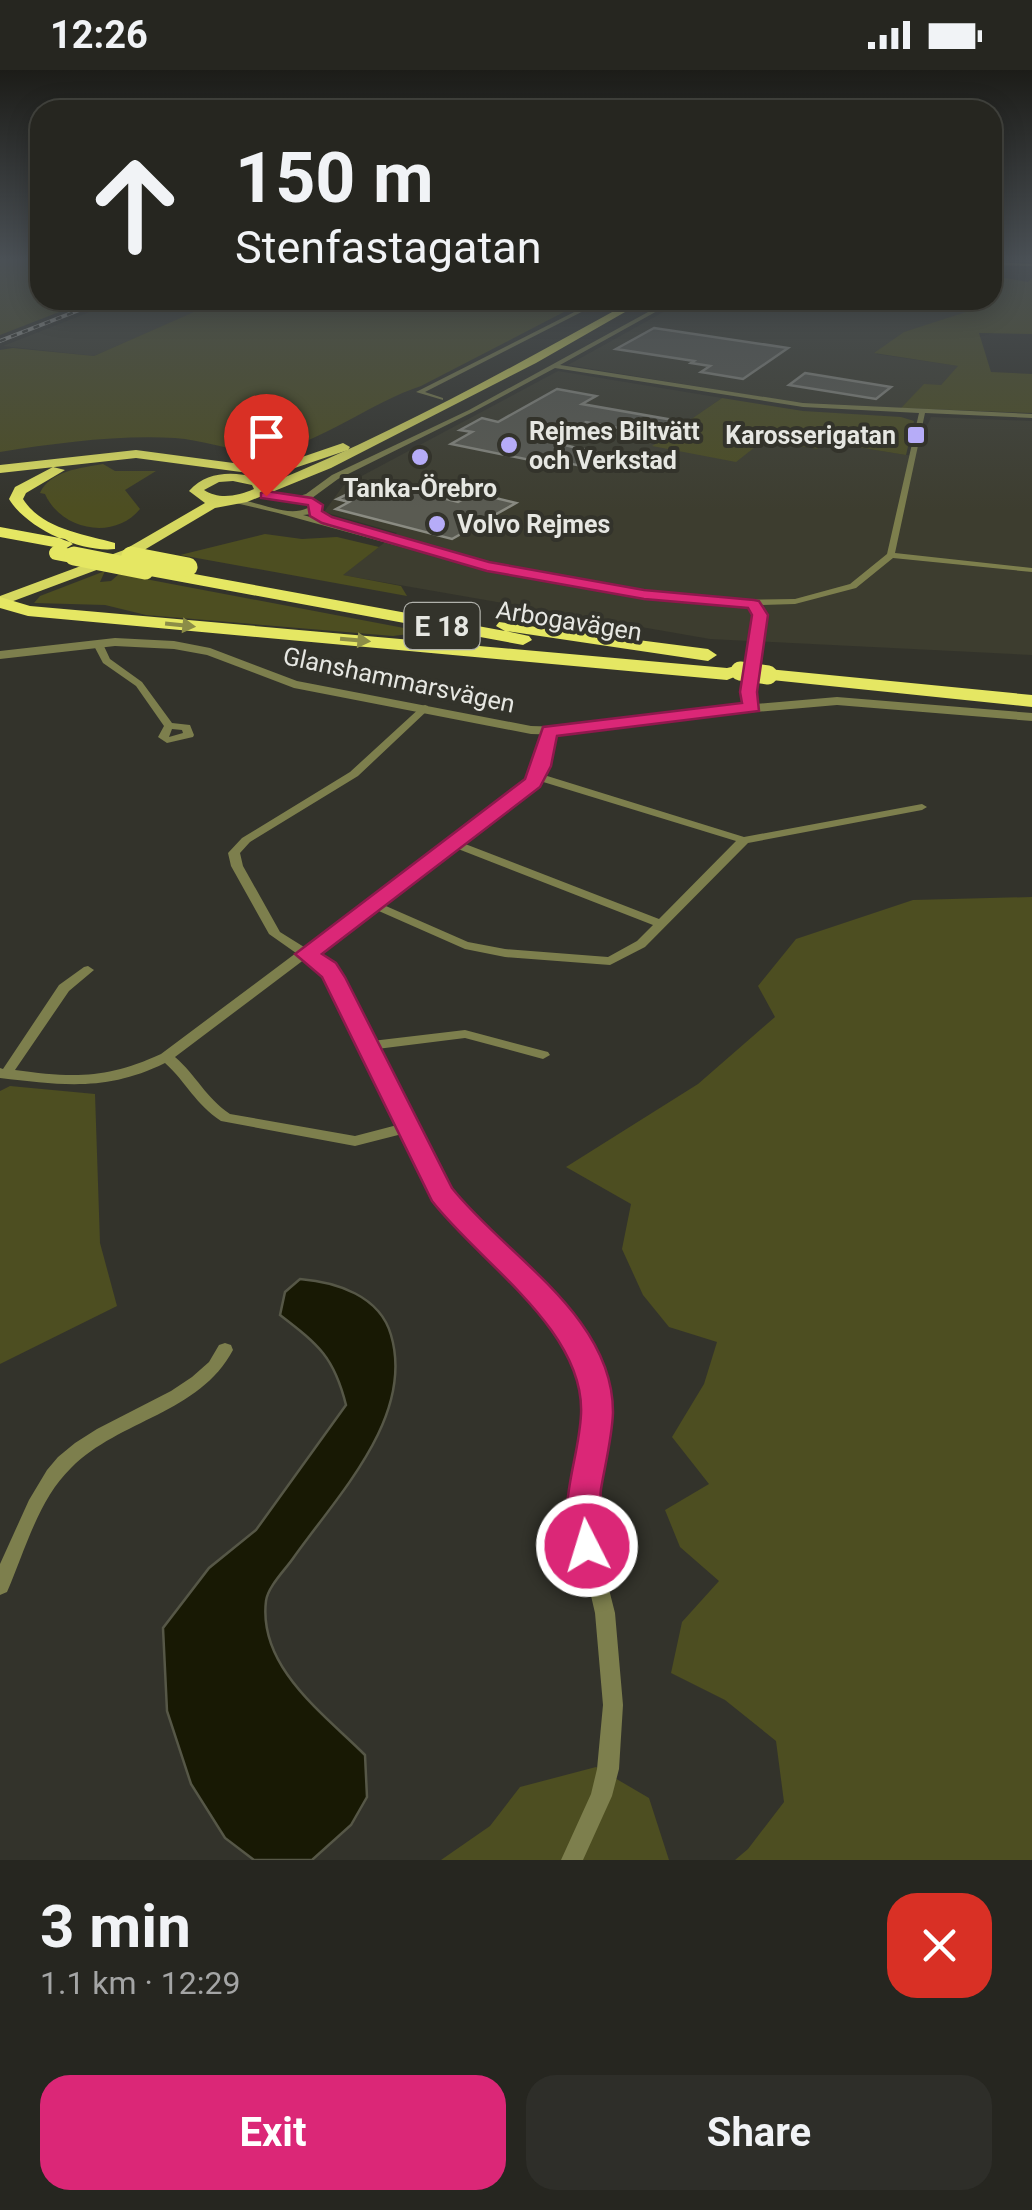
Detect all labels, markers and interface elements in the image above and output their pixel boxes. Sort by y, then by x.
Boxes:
text: 12:26 [50,13,148,57]
text: 150 m [235,137,434,219]
icon: ahead [70,140,200,270]
text: Stenfastagatan [235,221,542,274]
pin [224,394,309,497]
icon: arrive [239,409,294,464]
place label: Rejmes Biltvätt och Verkstad [529,417,700,475]
place label: Karosserigatan [725,421,896,450]
marker: Karosserigatan [905,424,927,446]
marker: Rejmes Biltvätt och Verkstad [498,434,520,456]
marker: Tanka-Örebro [409,446,431,468]
place label: Tanka-Örebro [343,473,497,503]
place label: Volvo Rejmes [457,510,610,539]
marker: Volvo Rejmes [426,513,448,535]
street label: Arbogavägen [494,595,644,647]
road number: E 18 [404,603,480,649]
one-way arrow [164,617,196,633]
one-way arrow [339,633,371,649]
street label: Glanshammarsvägen [280,641,518,719]
position arrow [535,1494,639,1598]
text: 3 min [40,1891,191,1962]
button: close [887,1893,992,1998]
text: 1.1 km · 12:29 [40,1964,241,2002]
button: Exit [40,2075,506,2190]
button: Share [526,2075,992,2190]

